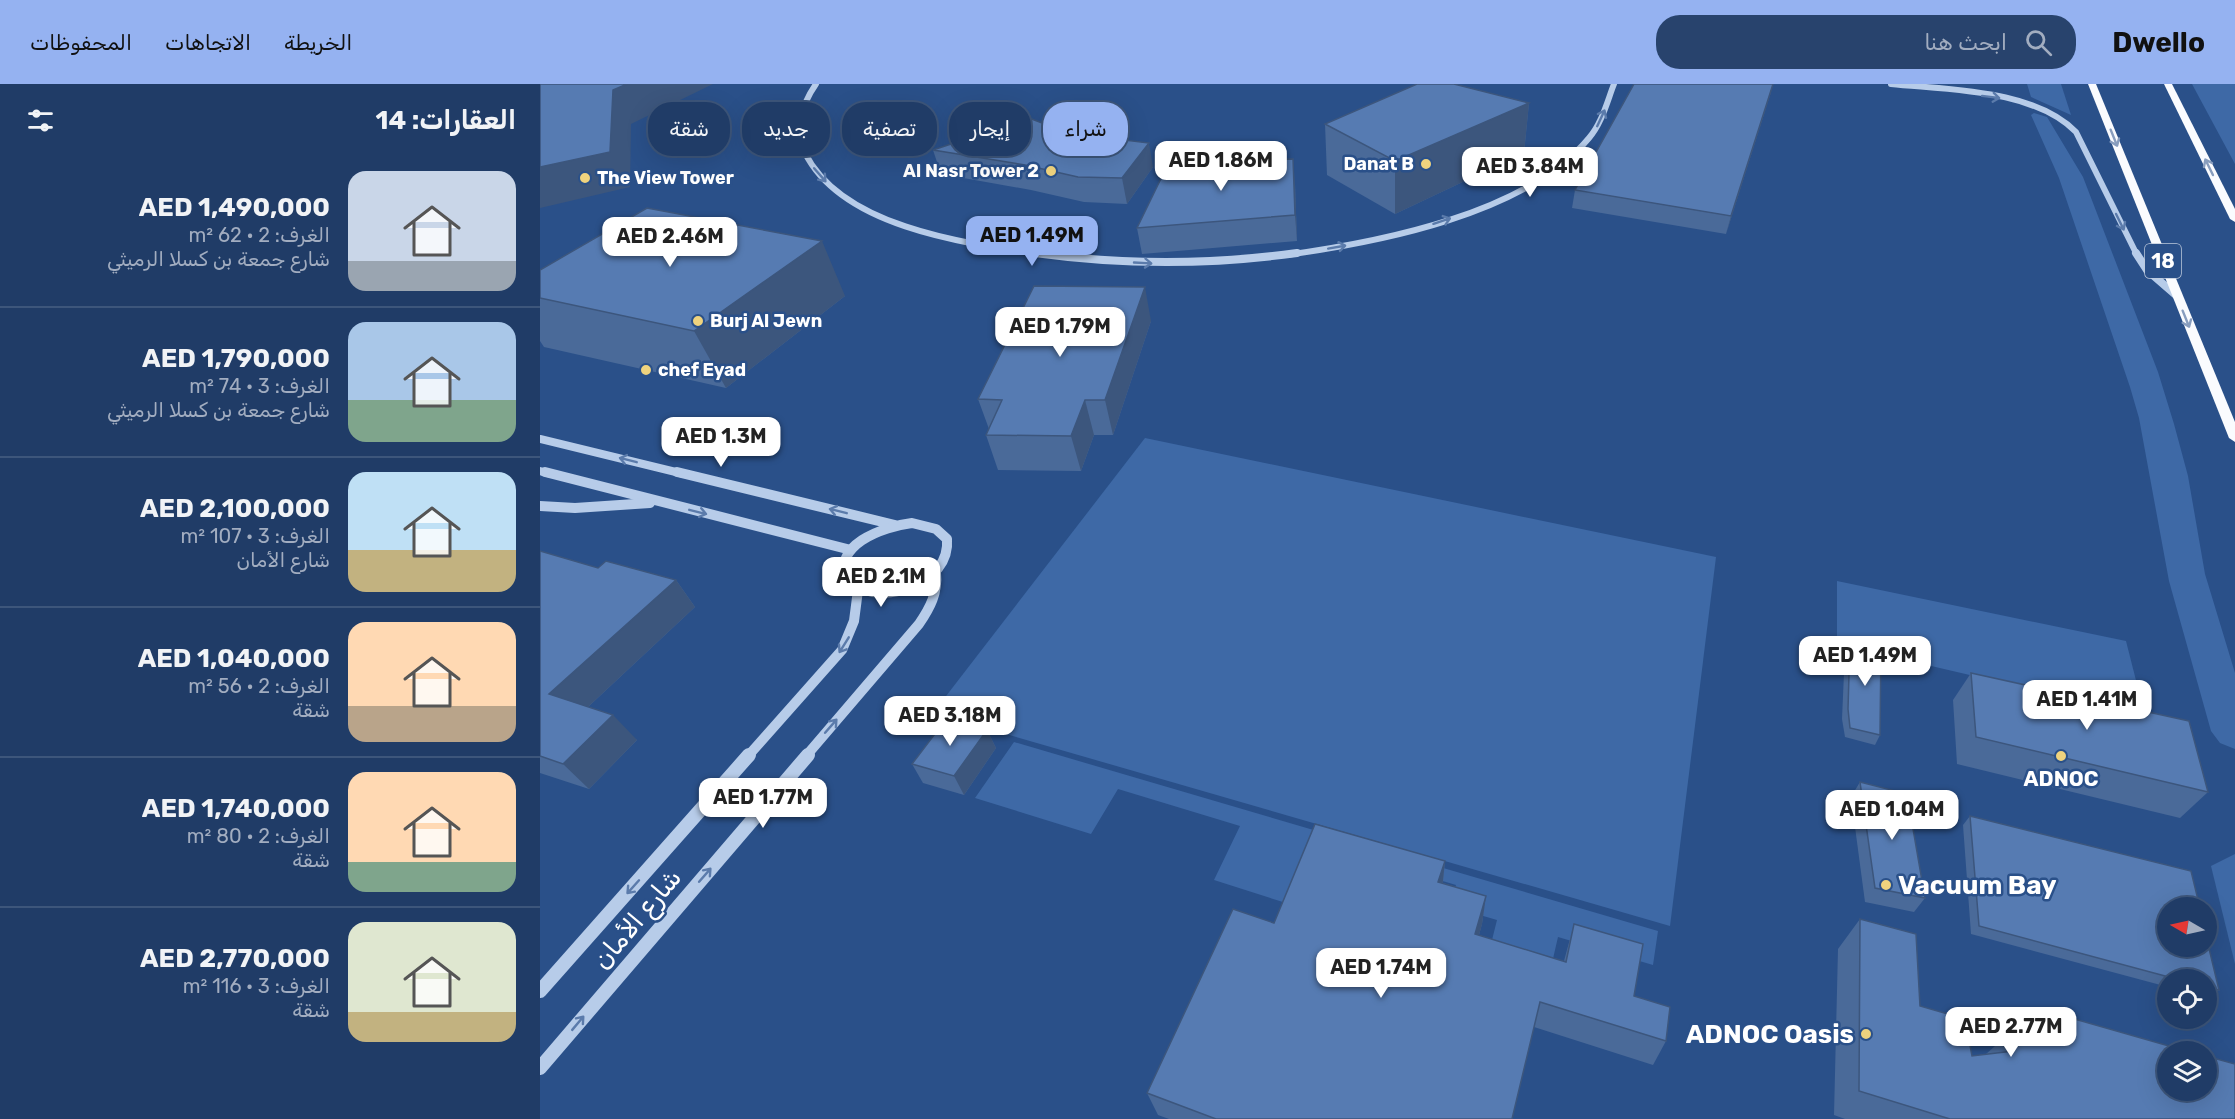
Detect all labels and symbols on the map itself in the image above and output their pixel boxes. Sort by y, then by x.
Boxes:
one-way arrow [1980,91,2000,102]
one-way arrow [1596,109,1607,127]
one-way arrow [2109,129,2120,147]
pin: AED 1.86M [1152,141,1290,192]
pin: AED 3.84M [1461,147,1599,198]
place label: Danat B [1343,153,1414,175]
marker: Danat B [1419,157,1433,171]
one-way arrow [2203,158,2214,176]
place label: Al Nasr Tower 2 [903,160,1039,182]
marker: Al Nasr Tower 2 [1044,164,1058,178]
place label: The View Tower [597,167,734,189]
one-way arrow [813,167,827,182]
marker: The View Tower [578,171,592,185]
one-way arrow [2115,212,2126,230]
one-way arrow [1432,215,1451,226]
pin: AED 1.49M [963,216,1101,267]
pin: AED 2.46M [601,217,739,268]
one-way arrow [1327,242,1346,253]
road number: 18 [2145,244,2181,278]
one-way arrow [1132,258,1152,269]
pin: AED 1.79M [991,307,1129,358]
one-way arrow [2181,309,2192,328]
place label: Burj Al Jewn [710,310,822,332]
marker: Burj Al Jewn [691,314,705,328]
place label: chef Eyad [658,359,746,381]
marker: chef Eyad [639,363,653,377]
pin: AED 1.3M [659,417,783,468]
one-way arrow [619,454,638,466]
one-way arrow [829,504,848,516]
one-way arrow [689,506,708,518]
pin: AED 2.1M [819,557,943,608]
one-way arrow [837,636,849,653]
pin: AED 1.49M [1796,636,1934,687]
pin: AED 1.41M [2018,680,2156,731]
pin: AED 3.18M [881,696,1019,747]
one-way arrow [824,719,838,734]
marker: ADNOC [2054,749,2068,763]
place label: ADNOC [2024,766,2099,791]
pin: AED 1.77M [694,778,832,829]
pin: AED 1.04M [1823,790,1961,841]
street label: شارع الأمان [586,862,689,977]
one-way arrow [698,867,711,883]
place label: Vacuum Bay [1898,870,2057,901]
marker: Vacuum Bay [1879,878,1893,892]
one-way arrow [626,879,640,894]
north arrow [2157,897,2217,957]
pin: AED 1.74M [1312,948,1450,999]
pin: AED 2.77M [1942,1007,2080,1058]
one-way arrow [571,1016,585,1031]
place label: ADNOC Oasis [1686,1019,1854,1050]
marker: ADNOC Oasis [1859,1027,1873,1041]

